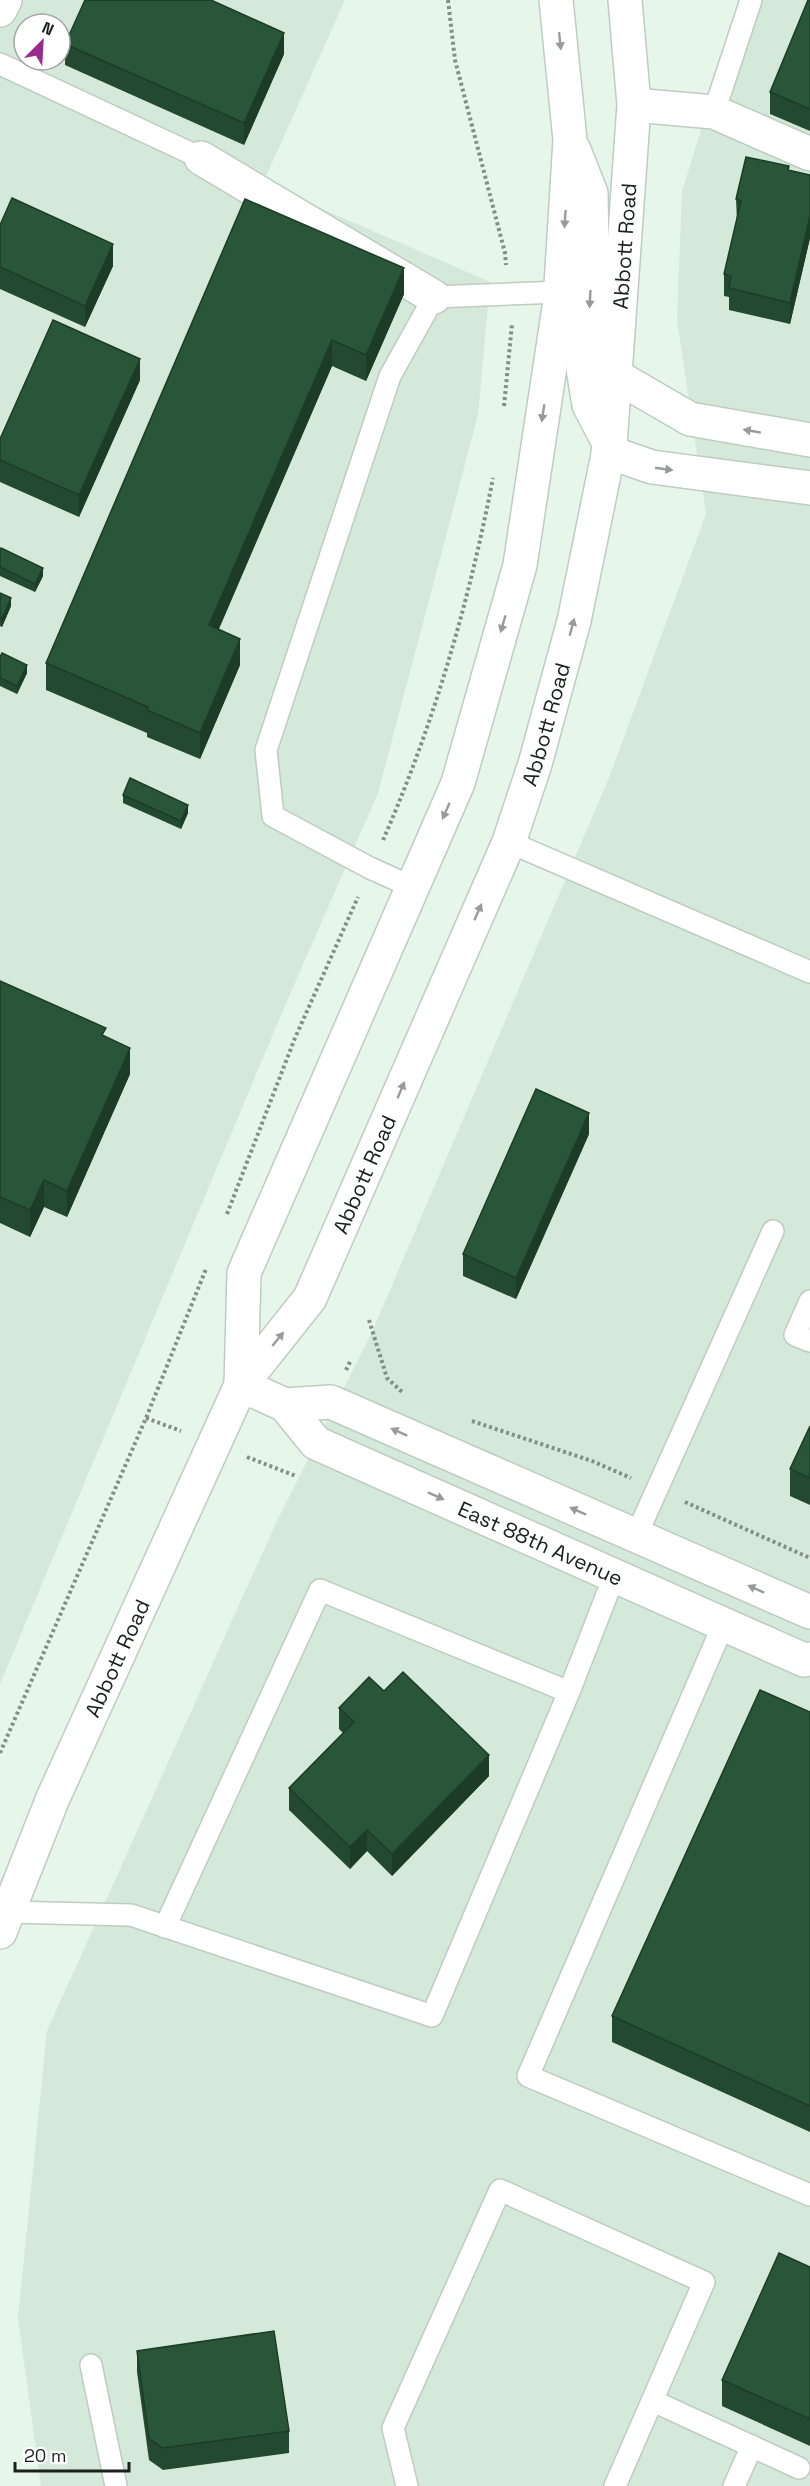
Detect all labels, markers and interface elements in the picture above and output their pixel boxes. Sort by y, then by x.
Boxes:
north arrow [12,12,72,72]
text: N [39,17,57,41]
one-way arrow [555,31,565,50]
street label: Abbott Road [606,182,642,310]
one-way arrow [560,210,570,229]
one-way arrow [585,290,594,309]
one-way arrow [538,403,547,422]
one-way arrow [743,427,762,436]
one-way arrow [655,464,674,473]
one-way arrow [498,616,507,634]
one-way arrow [568,618,578,636]
street label: Abbott Road [515,659,576,789]
one-way arrow [441,802,451,820]
one-way arrow [474,903,483,920]
one-way arrow [396,1082,405,1099]
street label: Abbott Road [326,1111,402,1238]
one-way arrow [271,1331,284,1347]
one-way arrow [391,1428,408,1437]
one-way arrow [427,1491,445,1501]
street label: East 88th Avenue [454,1494,627,1591]
one-way arrow [569,1506,586,1515]
one-way arrow [747,1584,765,1594]
street label: Abbott Road [78,1595,155,1721]
scale bar [15,2435,129,2473]
text: 20 m [24,2444,67,2467]

